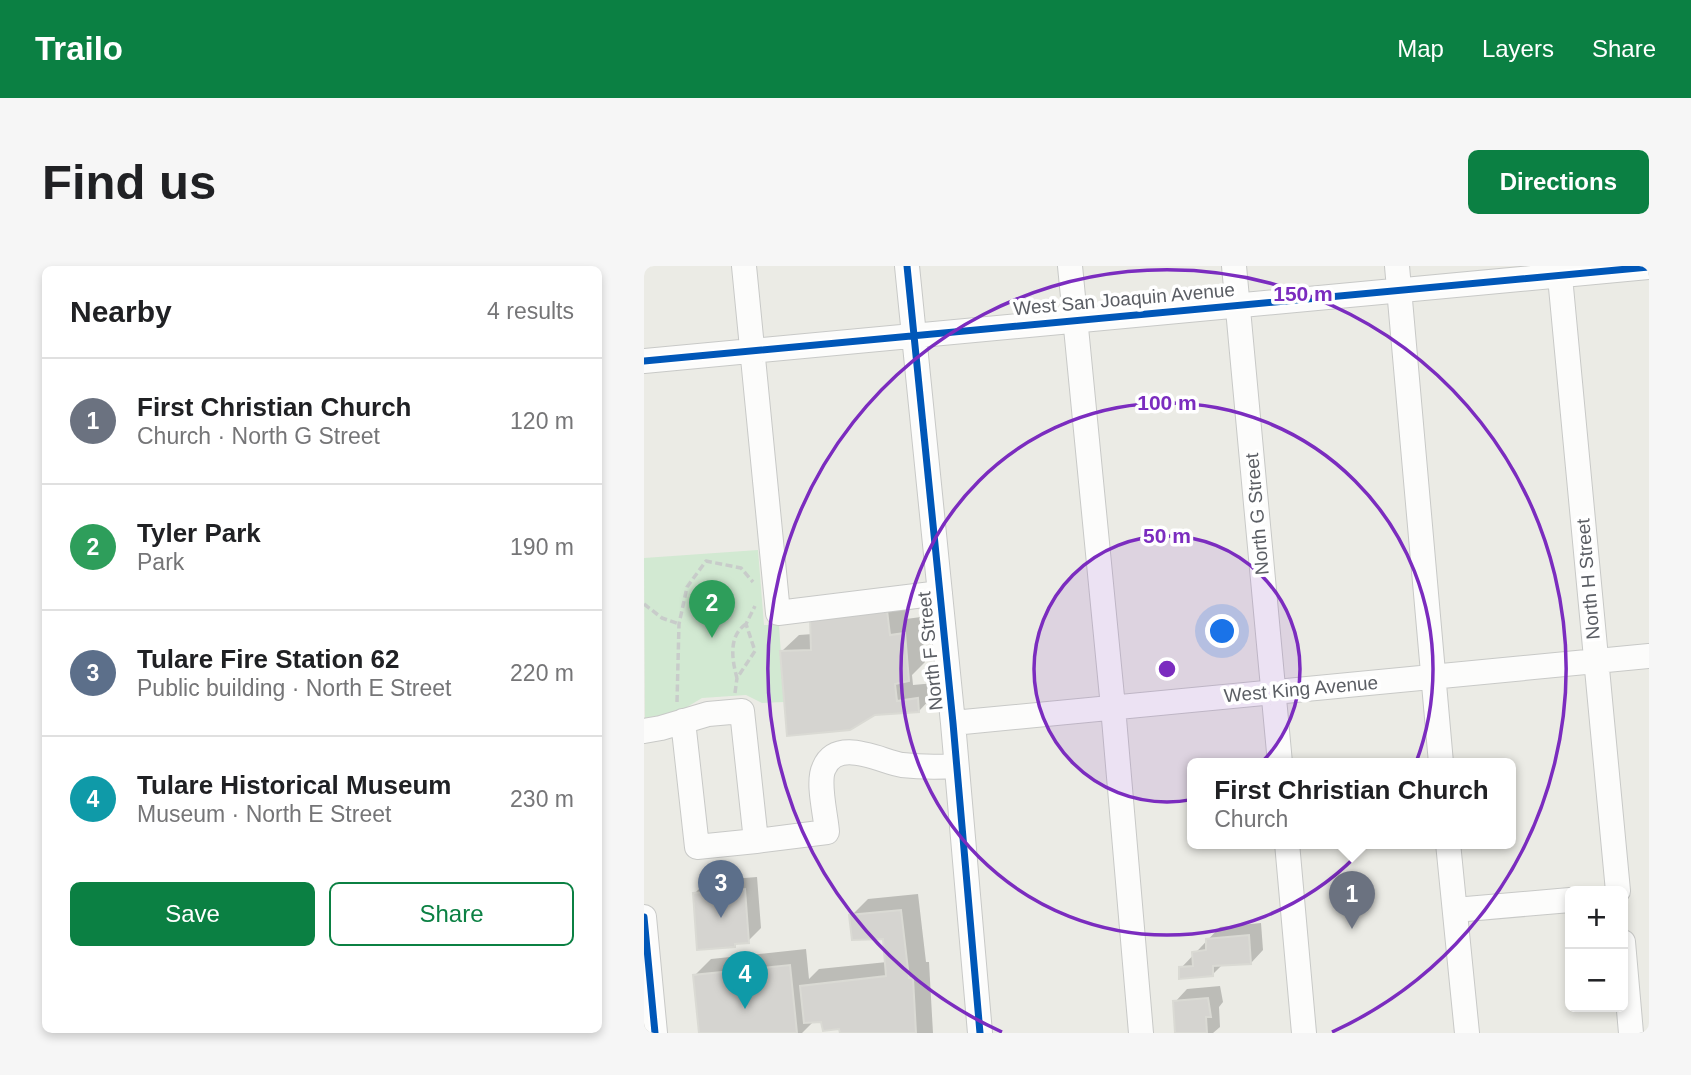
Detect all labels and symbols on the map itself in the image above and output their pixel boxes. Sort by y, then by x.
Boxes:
street label: West San Joaquin Avenue [1012,279,1236,319]
text: 150 m [1273,282,1333,305]
text: 100 m [1137,391,1197,414]
street label: North G Street [1241,451,1273,576]
street label: North H Street [1572,517,1604,640]
text: 50 m [1143,524,1191,547]
pin: 2 [689,580,735,638]
street label: North F Street [913,590,947,711]
your location [1205,614,1239,648]
centre of rings [1155,657,1179,681]
street label: West King Avenue [1223,672,1379,706]
pin: 3 [698,860,744,918]
pin: 1 [1329,871,1375,929]
pin: 4 [722,951,768,1009]

